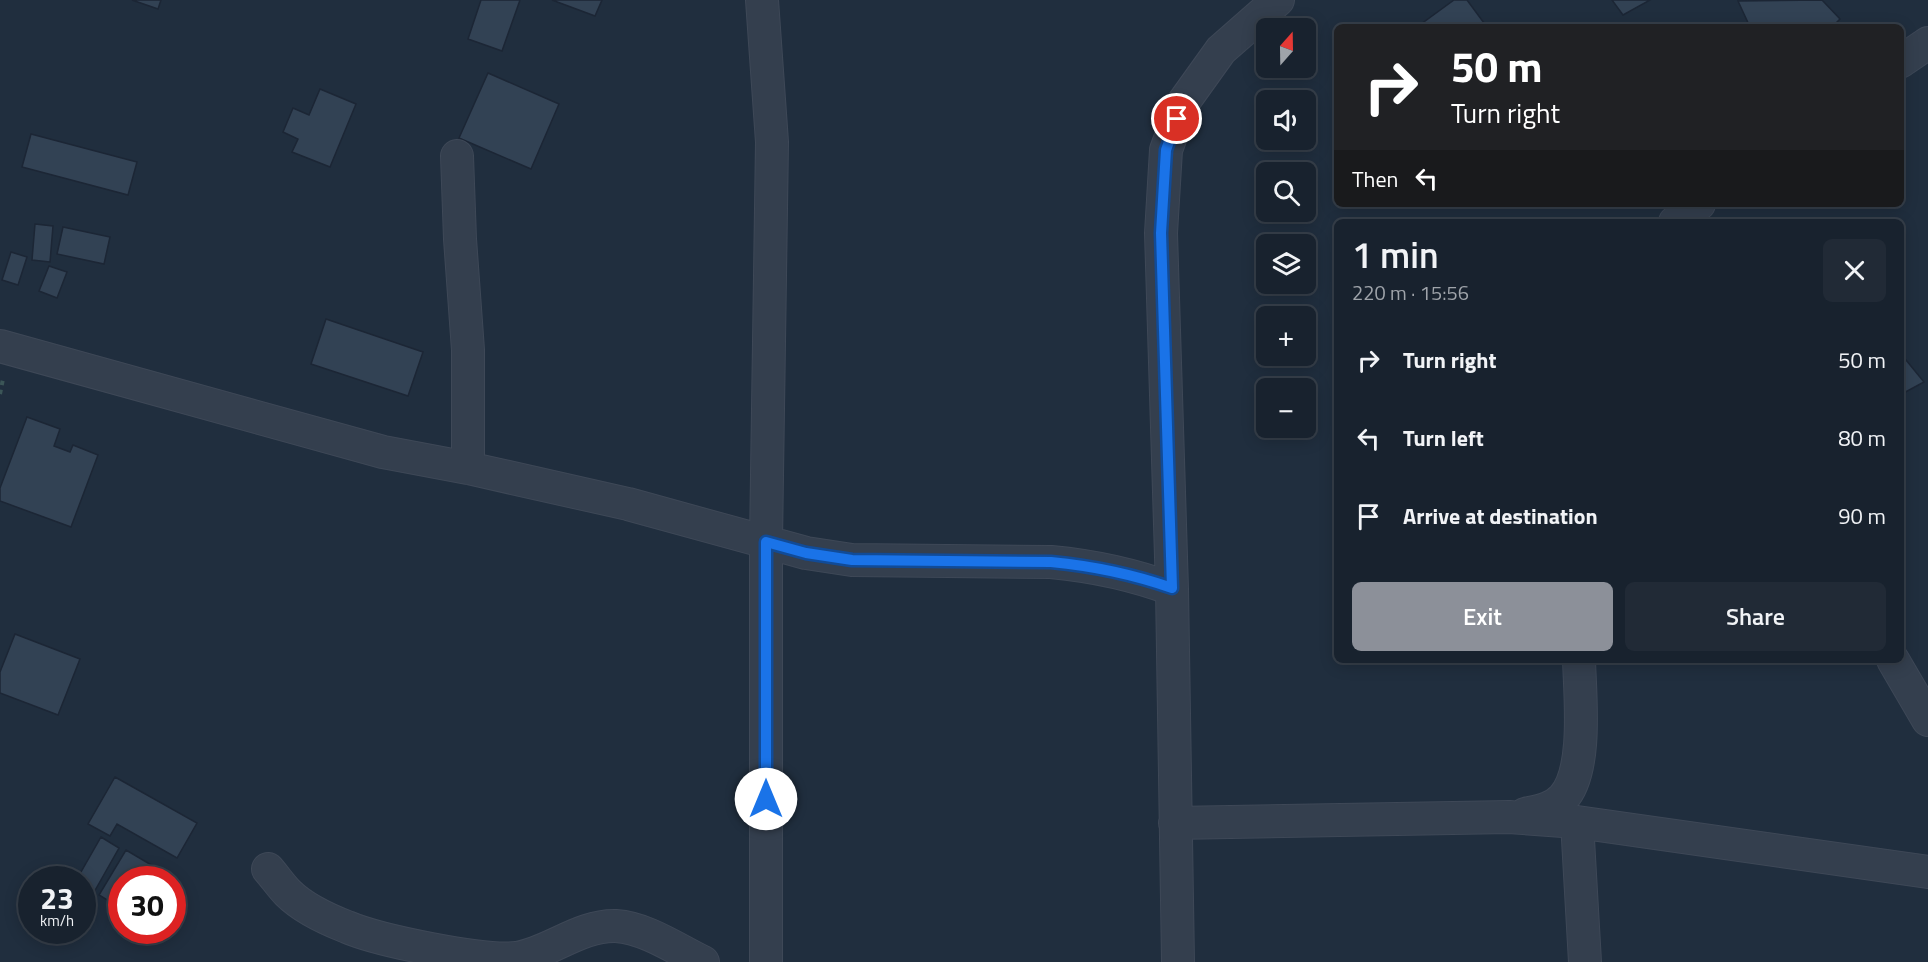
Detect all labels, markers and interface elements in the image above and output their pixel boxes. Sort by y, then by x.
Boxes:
north arrow [1256,18,1316,78]
map controls [1256,18,1316,438]
text: 50 m [1451,34,1543,98]
icon: right [1352,48,1430,126]
button: sound [1256,90,1316,150]
text: Turn right [1451,92,1560,133]
pin [1151,93,1202,144]
icon: arrive [1160,102,1193,135]
button: search [1256,162,1316,222]
text: Then [1352,162,1398,196]
icon: left [1410,162,1443,195]
text: 1 min [1352,227,1439,282]
button: layers [1256,234,1316,294]
button: close [1823,239,1886,302]
text: 220 m · 15:56 [1352,277,1469,308]
button: + [1256,306,1316,366]
text: Turn right [1403,343,1497,377]
text: 50 m [1838,343,1886,377]
icon: right [1352,344,1385,377]
button: − [1256,378,1316,438]
text: Turn left [1403,421,1484,455]
text: 80 m [1838,421,1886,455]
icon: left [1352,422,1385,455]
text: Arrive at destination [1403,499,1598,533]
text: 90 m [1838,499,1886,533]
icon: arrive [1352,500,1385,533]
button: Exit [1352,582,1613,651]
button: Share [1625,582,1886,651]
position arrow [734,767,798,831]
speed limit sign: 30 [108,866,186,944]
text: 23 [40,875,74,921]
text: km/h [40,909,74,932]

